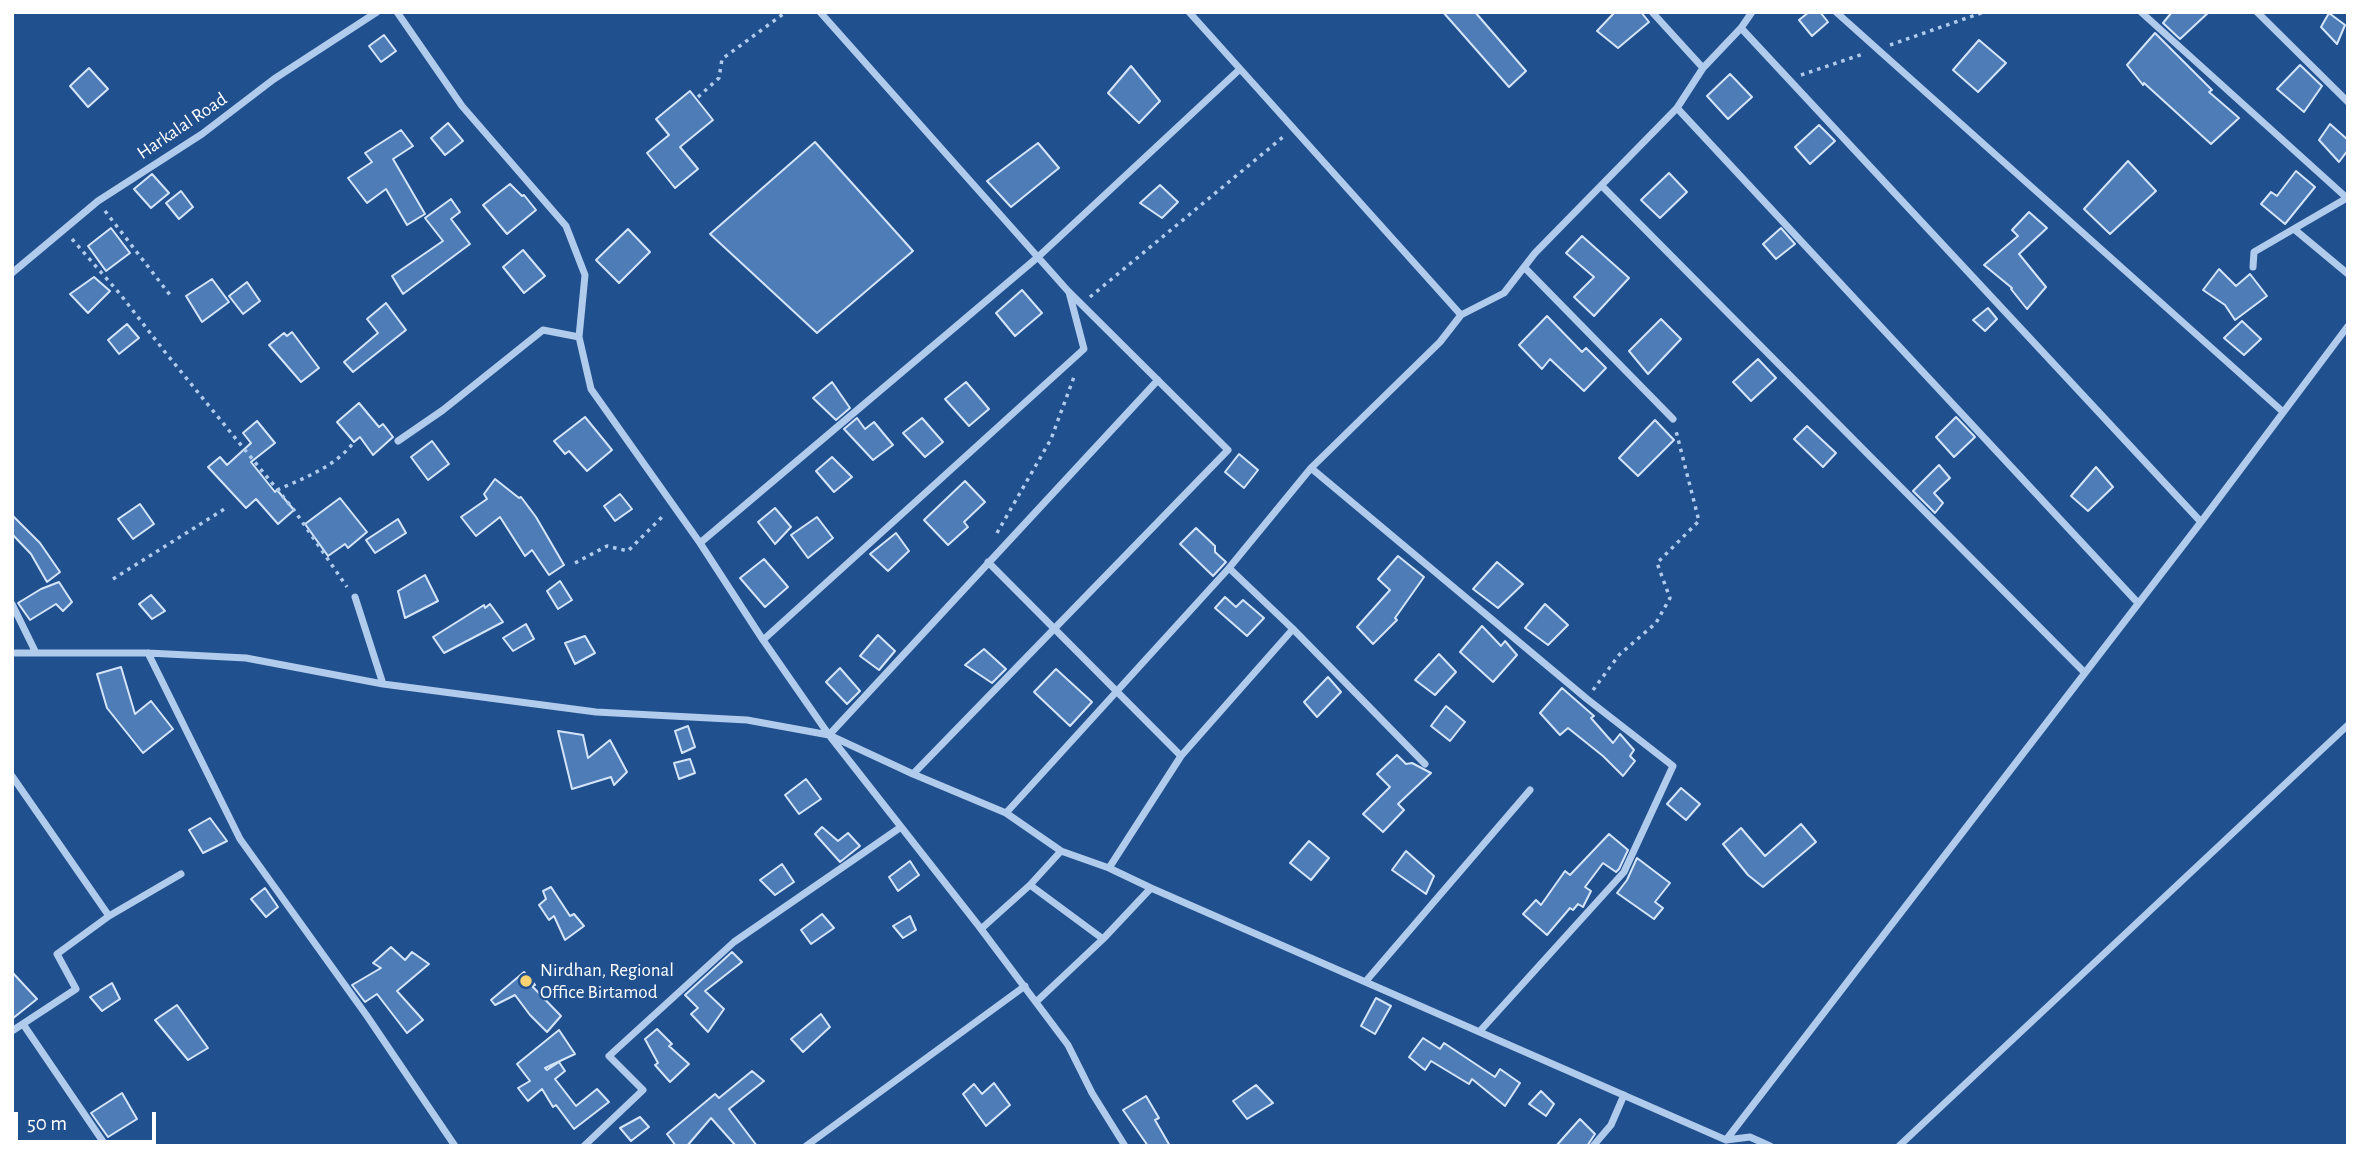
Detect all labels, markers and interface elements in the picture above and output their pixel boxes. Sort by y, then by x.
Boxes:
street label: Harkalal Road [133,88,231,164]
place label: Nirdhan, Regional Office Birtamod [540,959,674,1003]
marker: Nirdhan, Regional Office Birtamod [518,973,534,989]
scale bar [18,1098,159,1142]
text: 50 m [27,1113,67,1134]

